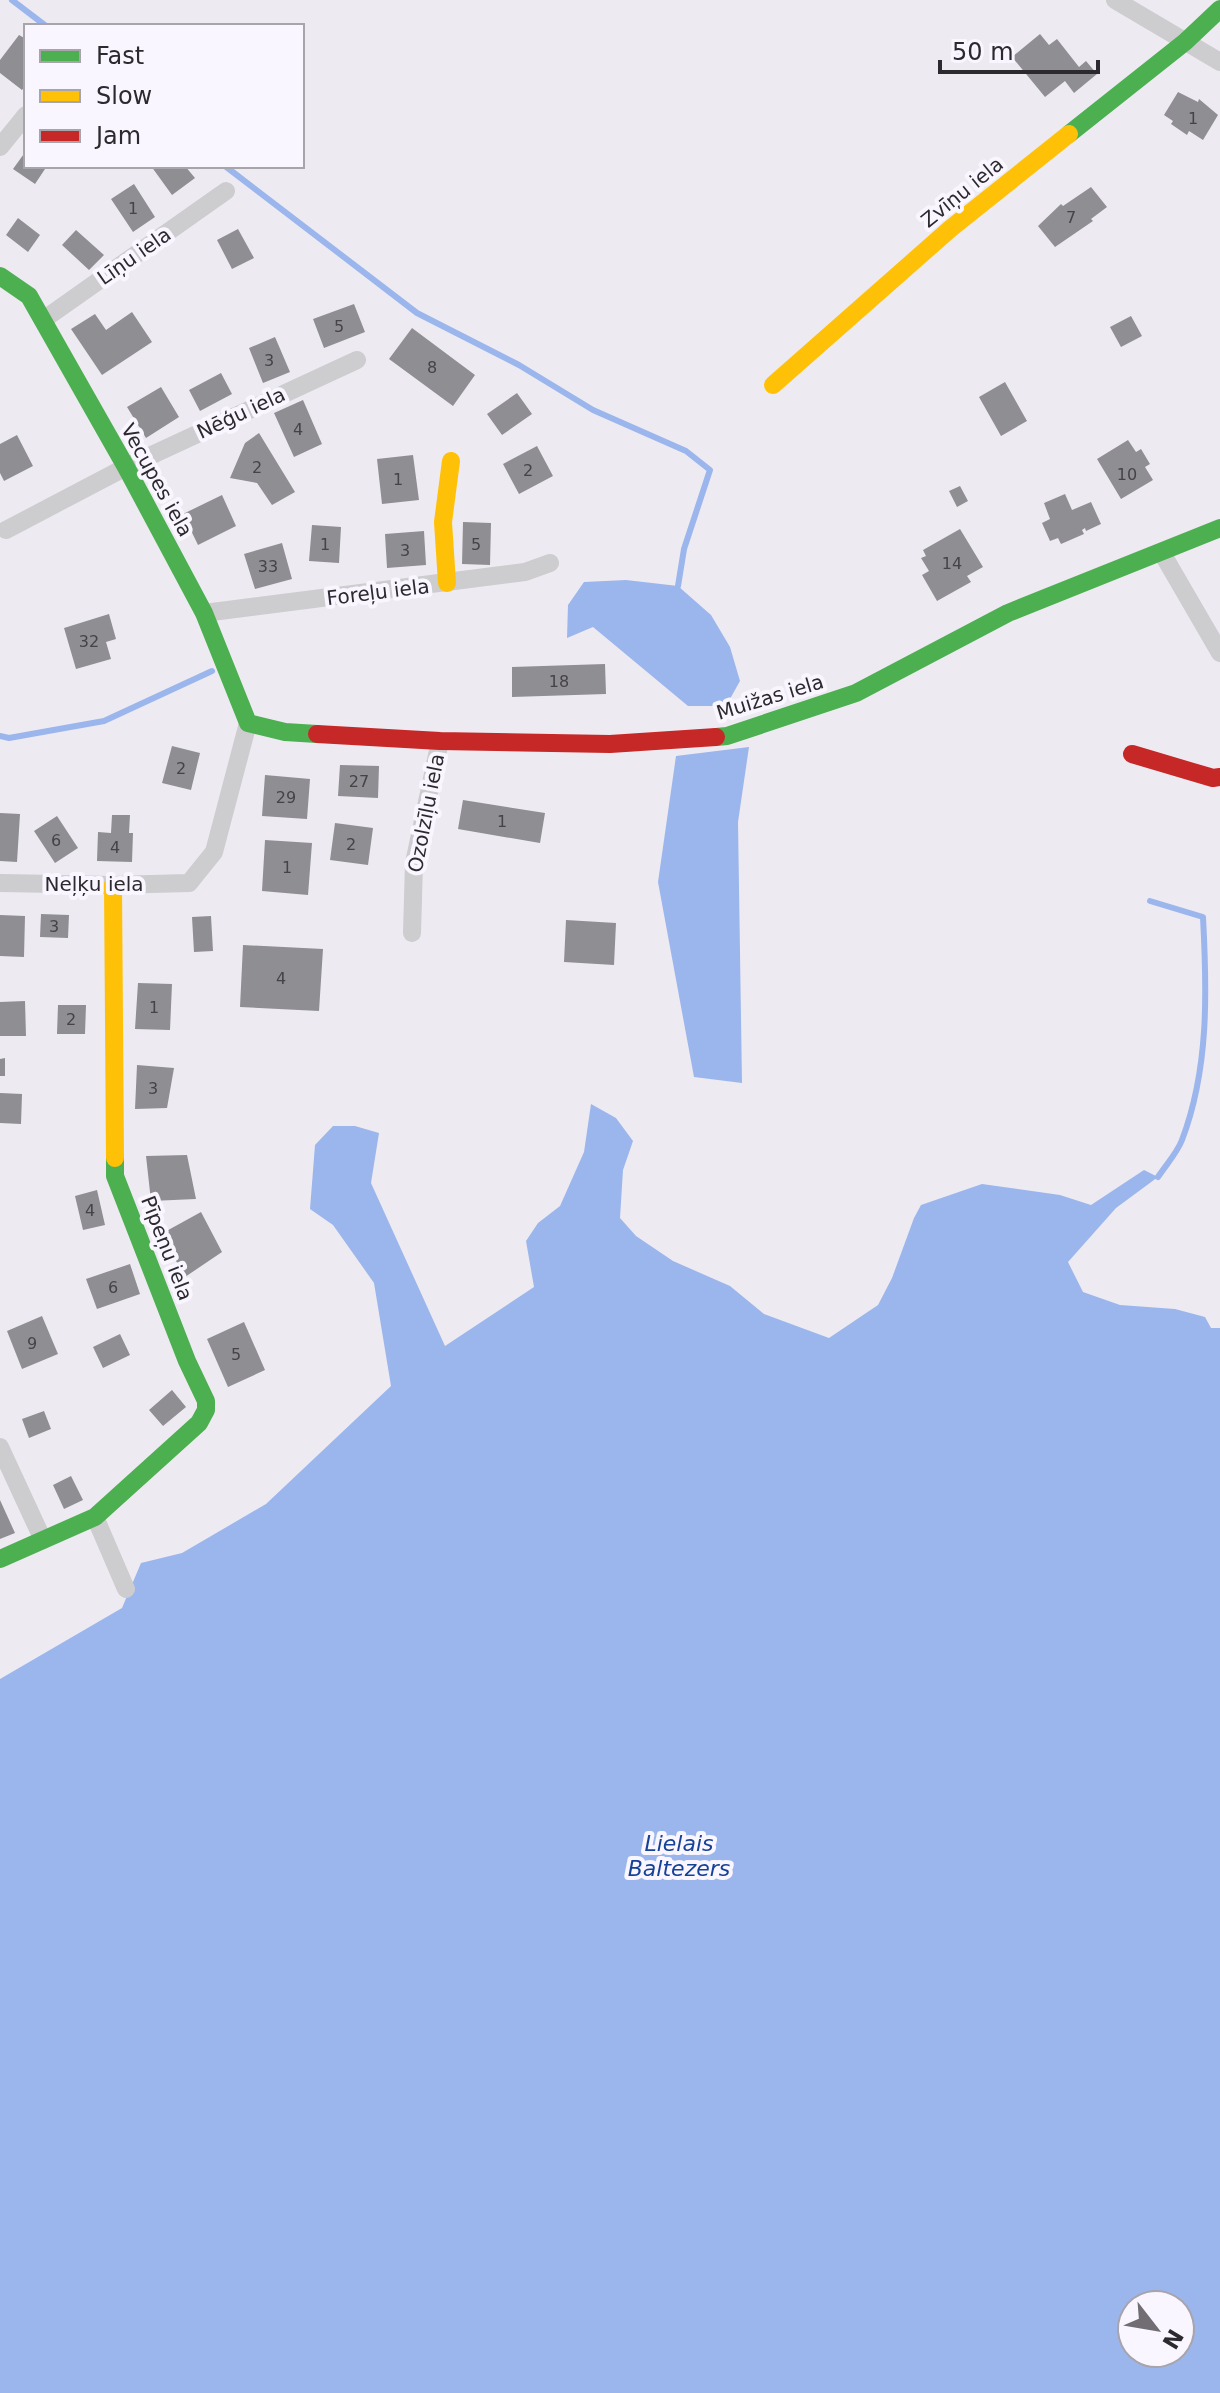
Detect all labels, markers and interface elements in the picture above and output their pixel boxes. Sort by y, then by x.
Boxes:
legend [24,24,304,168]
scale bar [940,24,1098,74]
text: 50 m [952,38,1014,66]
text: Fast [96,42,144,70]
text: Slow [96,82,152,110]
house number: 1 [1188,109,1198,128]
text: Jam [94,122,141,150]
street label: Zvīņu iela [916,152,1008,232]
house number: 1 [128,199,138,218]
house number: 7 [1066,208,1076,227]
street label: Līņu iela [93,222,175,290]
house number: 5 [334,317,344,336]
house number: 3 [264,351,274,370]
house number: 8 [427,358,437,377]
street label: Nēģu iela [193,382,289,444]
street label: Vecupes iela [116,419,198,541]
house number: 4 [293,420,303,439]
house number: 2 [252,458,262,477]
house number: 2 [523,461,533,480]
house number: 10 [1117,465,1137,484]
house number: 1 [393,470,403,489]
house number: 1 [320,535,330,554]
house number: 5 [471,535,481,554]
house number: 3 [400,541,410,560]
house number: 14 [942,554,962,573]
house number: 33 [258,557,278,576]
street label: Foreļu iela [325,574,431,610]
house number: 32 [79,632,99,651]
street label: Muižas iela [714,669,826,725]
house number: 18 [549,672,569,691]
street label: Ozolzīļu iela [403,752,449,874]
house number: 2 [176,759,186,778]
house number: 27 [349,772,369,791]
house number: 29 [276,788,296,807]
house number: 1 [497,812,507,831]
house number: 6 [51,831,61,850]
house number: 2 [346,835,356,854]
house number: 4 [110,838,120,857]
house number: 1 [282,858,292,877]
street label: Neļķu iela [44,872,144,896]
house number: 3 [49,917,59,936]
house number: 4 [276,969,286,988]
house number: 1 [149,998,159,1017]
house number: 2 [66,1010,76,1029]
house number: 3 [148,1079,158,1098]
street label: Pīpeņu iela [136,1192,198,1304]
house number: 4 [85,1201,95,1220]
house number: 6 [108,1278,118,1297]
house number: 9 [27,1334,37,1353]
house number: 5 [231,1345,241,1364]
water label: Lielais Baltezers [628,1831,730,1881]
north arrow [1116,2289,1196,2369]
text: N [1157,2325,1188,2353]

